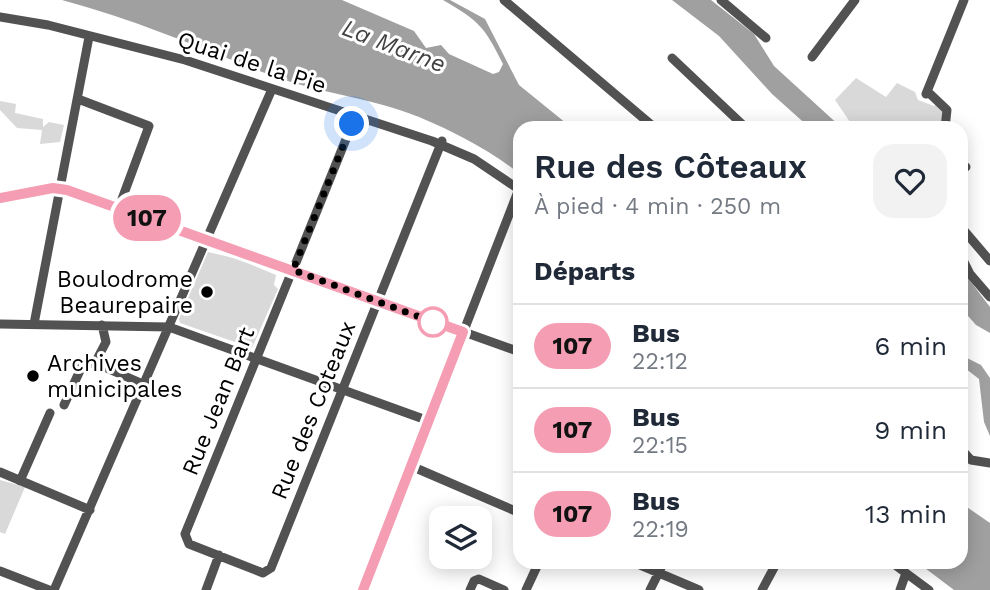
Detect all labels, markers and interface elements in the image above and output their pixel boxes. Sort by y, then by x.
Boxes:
water label: La Marne [338,14,450,78]
street label: Quai de la Pie [174,26,330,99]
your location [334,106,369,141]
button: heart [873,144,947,218]
text: Rue des Côteaux [534,147,807,186]
text: À pied · 4 min · 250 m [534,193,781,220]
line badge: 107 [107,195,187,241]
text: 107 [127,204,167,232]
text: Départs [534,256,635,286]
place label: Boulodrome Beaurepaire [57,266,193,319]
marker: Boulodrome Beaurepaire [199,284,215,300]
unlabelled marker [418,307,448,337]
street label: Rue des Coteaux [265,317,362,503]
text: Bus [632,318,680,348]
street label: Rue Jean Bart [176,323,261,479]
text: 6 min [875,331,947,361]
text: 107 [553,332,592,360]
text: 22:12 [632,348,688,375]
place label: Archives municipales [47,350,182,403]
marker: Archives municipales [25,368,41,384]
text: Bus [632,402,680,432]
text: 9 min [874,415,947,445]
text: 107 [553,416,592,444]
text: 22:15 [632,432,688,459]
text: Bus [632,486,680,516]
text: 13 min [865,499,947,529]
text: 107 [553,500,592,528]
map controls [429,506,492,569]
button: layers [429,506,492,569]
text: 22:19 [632,516,689,543]

